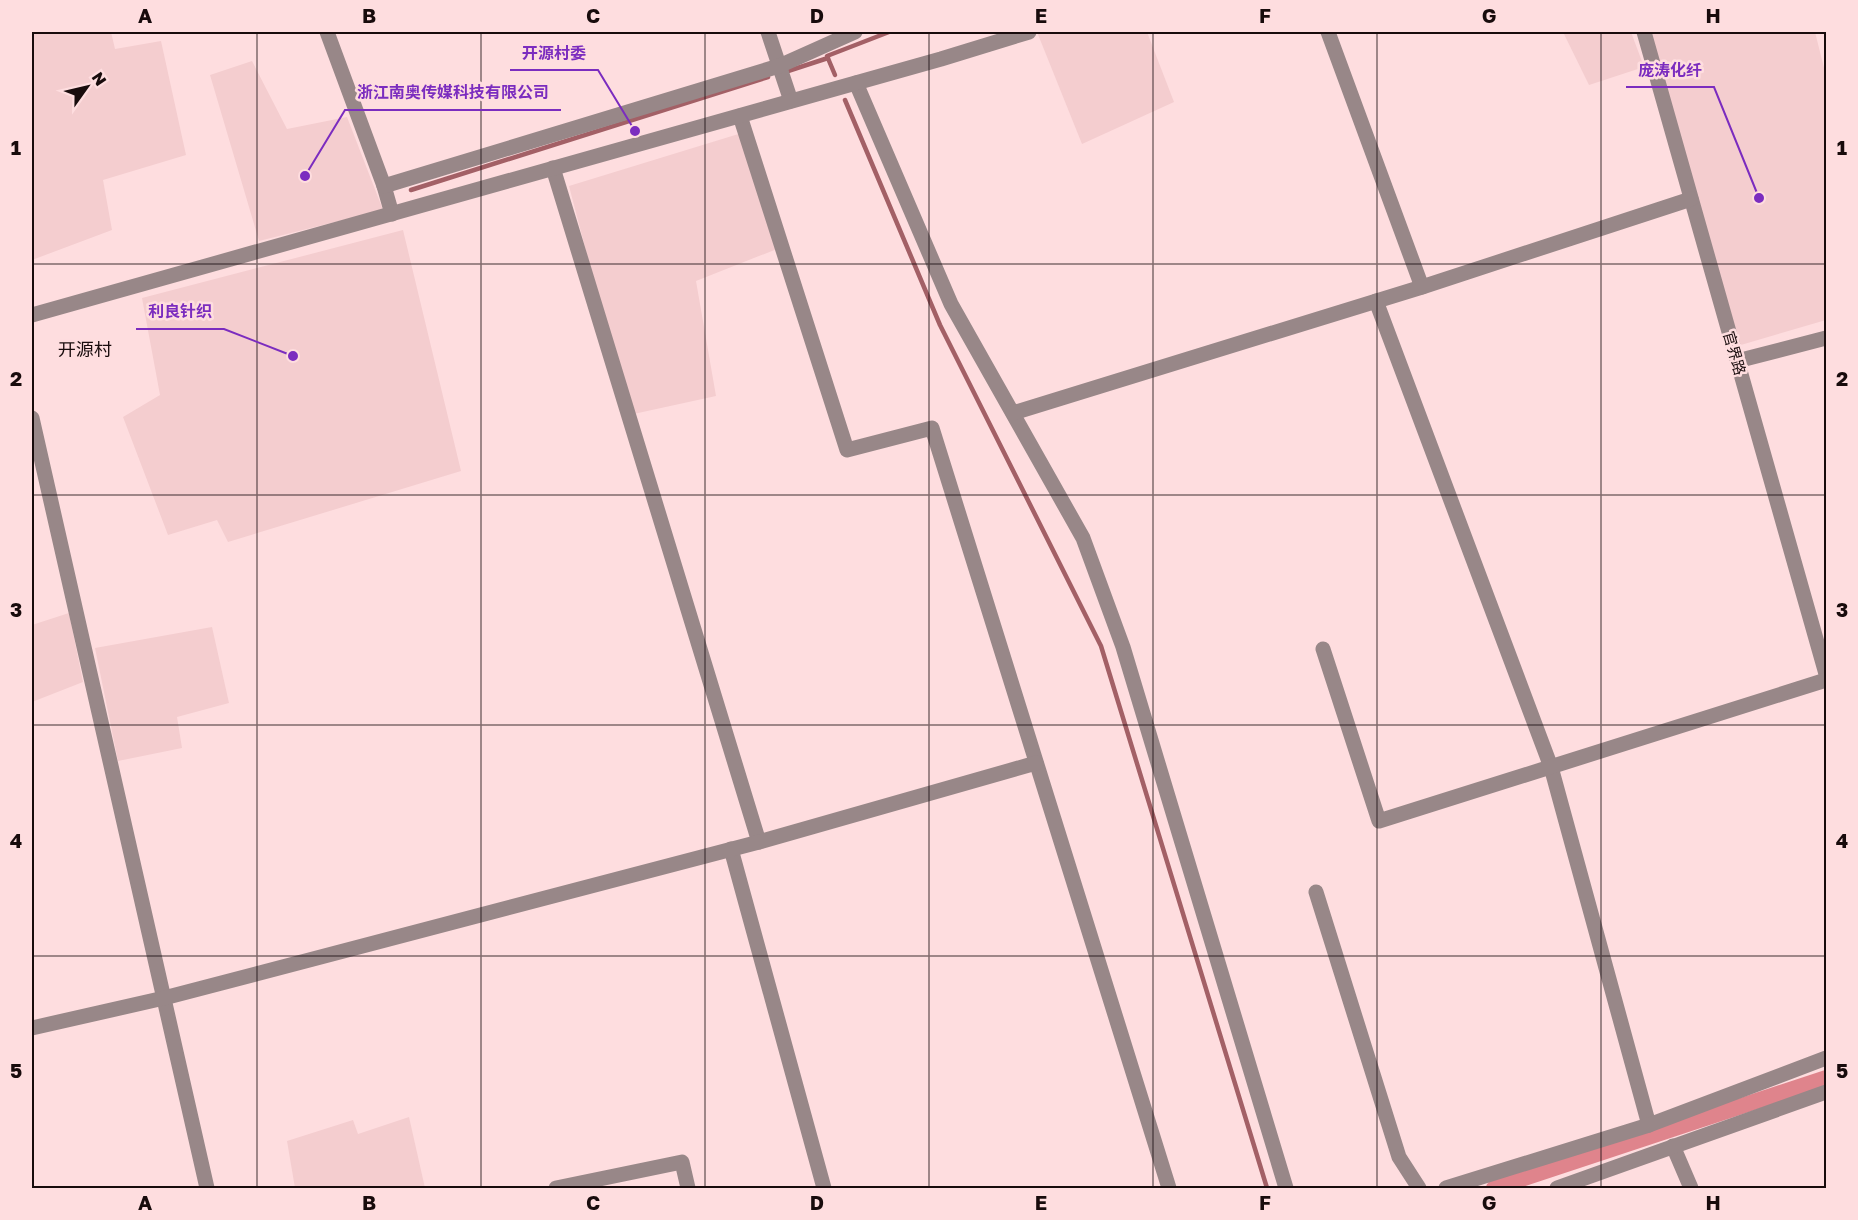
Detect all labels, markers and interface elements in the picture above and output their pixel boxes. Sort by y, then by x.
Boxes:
text: A [138,3,152,27]
text: B [362,3,376,27]
text: C [586,3,600,27]
text: D [810,3,824,27]
text: E [1035,3,1047,27]
text: F [1259,3,1271,27]
text: G [1482,3,1496,27]
text: H [1705,3,1721,27]
callout: 开源村委 [510,36,598,70]
text: 开源村委 [522,43,586,63]
callout: 庞涛化纤 [1626,53,1714,87]
north arrow [57,57,117,117]
text: 庞涛化纤 [1638,60,1702,80]
text: N [88,68,111,89]
callout: 浙江南奥传媒科技有限公司 [345,76,561,110]
text: 浙江南奥传媒科技有限公司 [357,82,549,102]
text: 1 [11,135,21,159]
text: 1 [1837,135,1847,159]
callout: 利良针织 [136,295,224,329]
text: 利良针织 [148,301,212,321]
street label: 官界路 [1720,329,1750,377]
district label: 开源村 [58,338,112,360]
text: 2 [10,366,22,390]
text: 2 [1836,366,1848,390]
text: 3 [10,597,22,621]
text: 3 [1836,597,1848,621]
text: 4 [10,828,22,852]
text: 4 [1836,828,1848,852]
text: 5 [10,1058,22,1082]
text: 5 [1836,1058,1848,1082]
text: A [138,1190,152,1214]
text: B [362,1190,376,1214]
text: C [586,1190,600,1214]
text: D [810,1190,824,1214]
text: E [1035,1190,1047,1214]
text: F [1259,1190,1271,1214]
text: G [1482,1190,1496,1214]
text: H [1705,1190,1721,1214]

